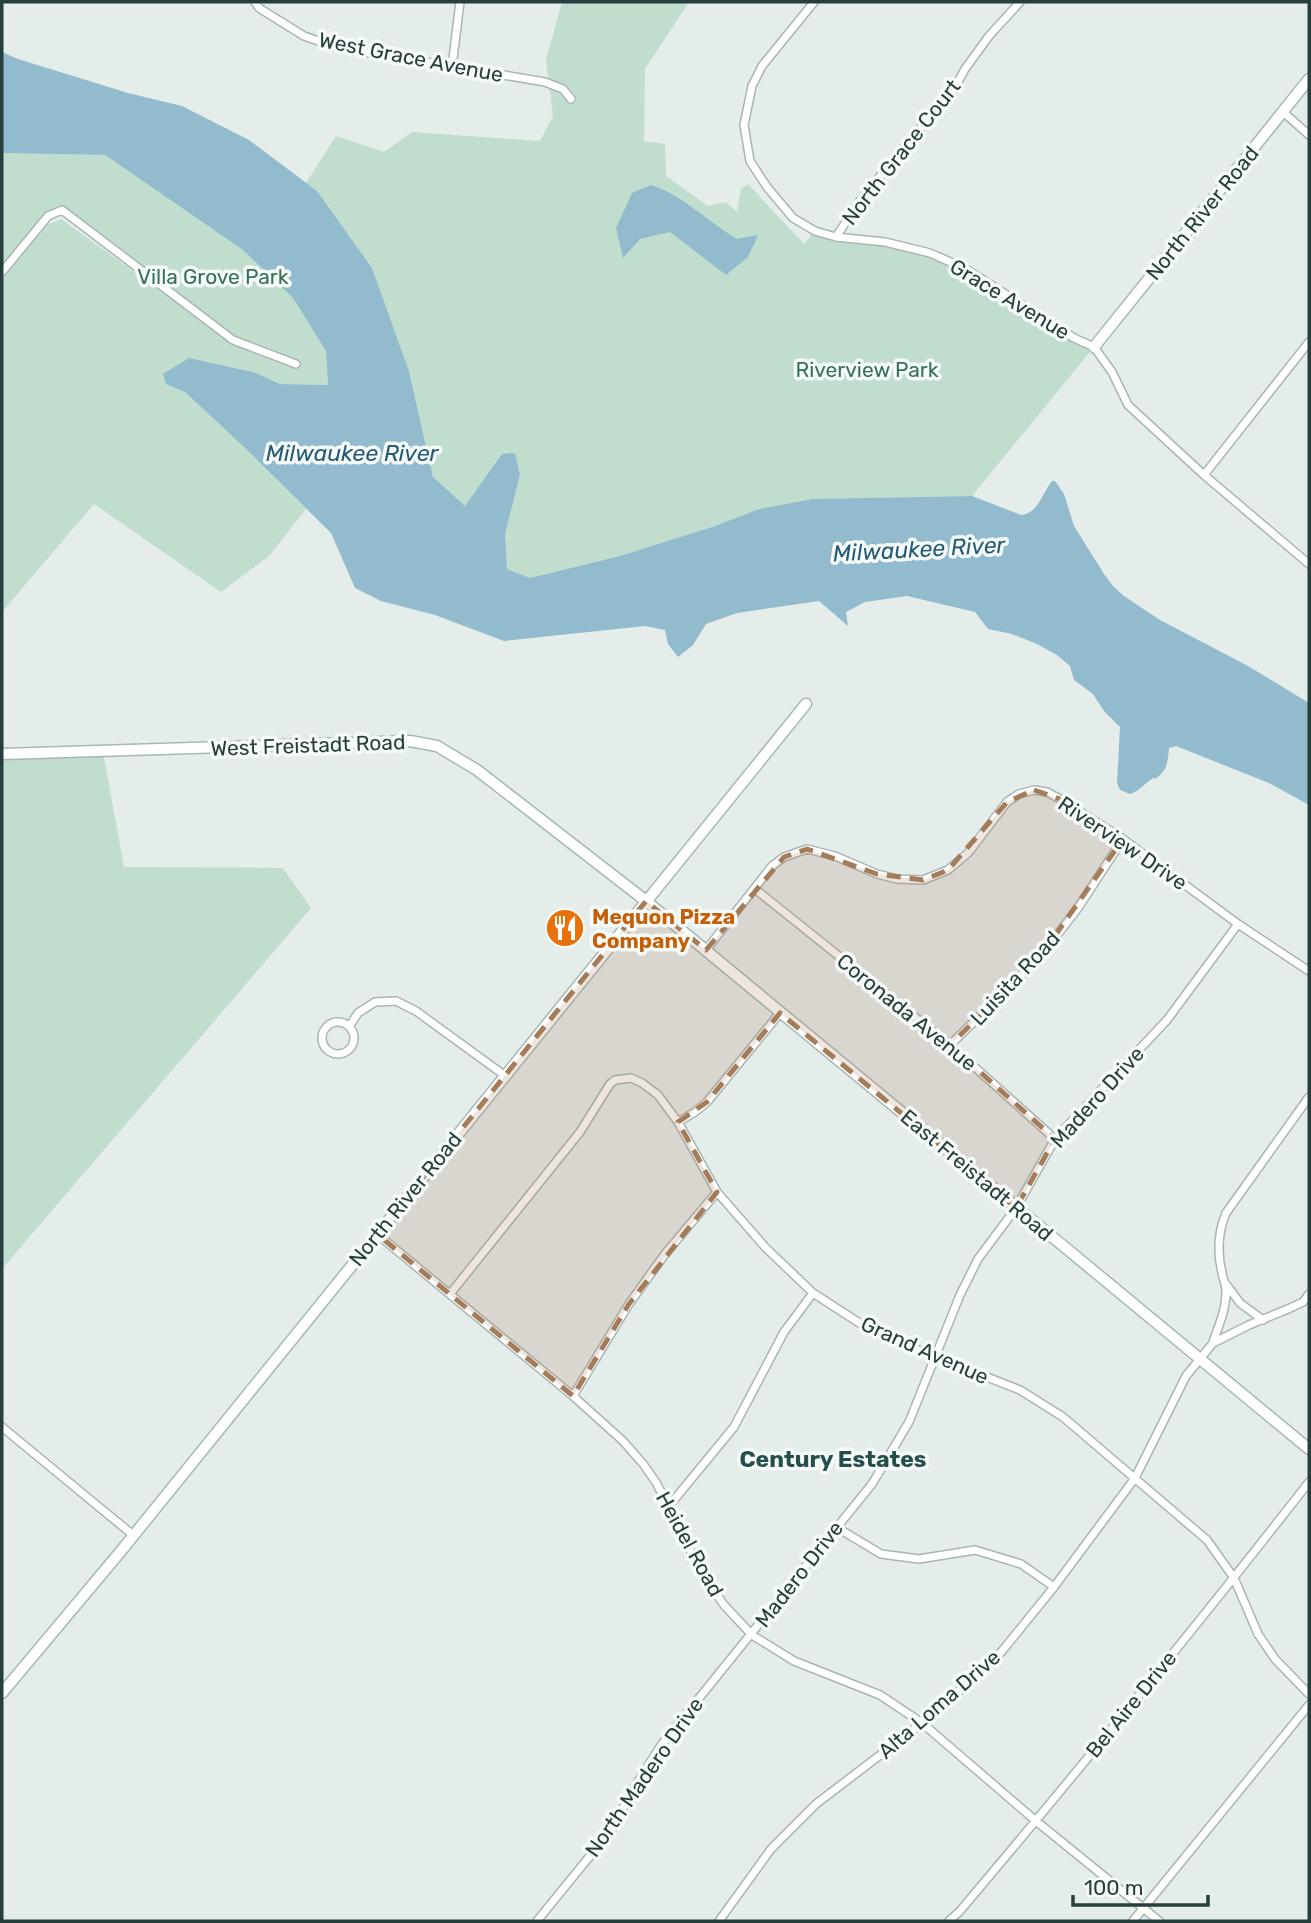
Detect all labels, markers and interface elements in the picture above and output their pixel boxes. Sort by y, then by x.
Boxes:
street label: West Grace Avenue [317,27,505,87]
street label: North Grace Court [836,74,966,230]
street label: North River Road [1140,141,1264,285]
street label: Grace Avenue [946,253,1074,345]
park label: Villa Grove Park [137,264,289,289]
park label: Riverview Park [795,357,939,382]
water label: Milwaukee River [266,439,440,467]
water label: Milwaukee River [832,530,1007,567]
street label: West Freistadt Road [210,729,406,761]
street label: Riverview Drive [1054,791,1192,895]
place label: Mequon Pizza Company [592,904,735,953]
restaurant icon: Mequon Pizza Company [544,907,586,949]
street label: Luisita Road [965,926,1065,1030]
street label: Coronada Avenue [832,948,982,1076]
street label: Madero Drive [1045,1041,1149,1153]
street label: East Freistadt Road [896,1104,1058,1246]
street label: North River Road [343,1127,467,1271]
street label: Grand Avenue [857,1311,993,1389]
district label: Century Estates [739,1445,927,1473]
street label: Heidel Road [651,1487,729,1601]
street label: Madero Drive [750,1516,848,1632]
street label: Alta Loma Drive [873,1644,1005,1764]
street label: Bel Aire Drive [1080,1646,1182,1762]
street label: North Madero Drive [580,1692,708,1862]
scale bar [1073,1864,1208,1908]
text: 100 m [1084,1875,1143,1900]

